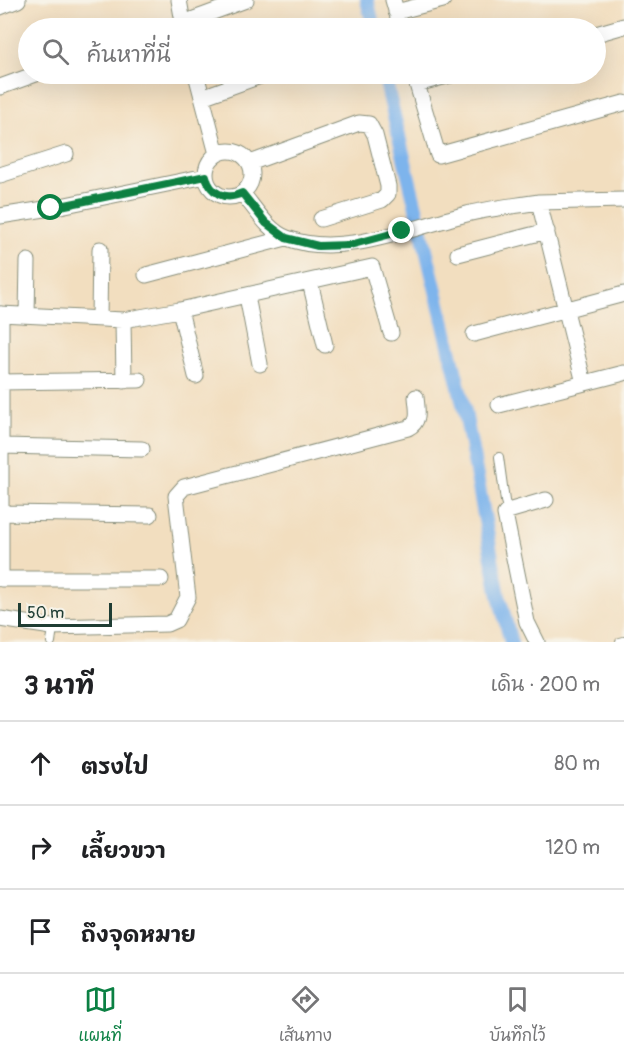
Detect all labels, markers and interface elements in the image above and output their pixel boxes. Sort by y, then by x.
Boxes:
search box [18,18,606,84]
icon: search [39,35,72,68]
text: ค้นหาที่นี่ [87,41,171,69]
route start [37,194,63,220]
route end [388,217,414,243]
scale bar [18,600,112,628]
text: 50 m [27,603,64,623]
text: 3 นาที [24,670,94,702]
text: เดิน · 200 m [491,672,600,697]
icon: ahead [24,747,57,780]
text: 80 m [554,751,600,776]
text: ตรงไป [81,753,149,781]
icon: right [24,831,57,864]
text: 120 m [545,835,600,860]
text: เลี้ยวขวา [81,837,165,865]
icon: arrive [24,915,57,948]
text: ถึงจุดหมาย [81,921,196,949]
tab: แผนที่ [79,983,122,1047]
tab: เส้นทาง [279,983,332,1047]
tab: บันทึกไว้ [489,983,545,1047]

